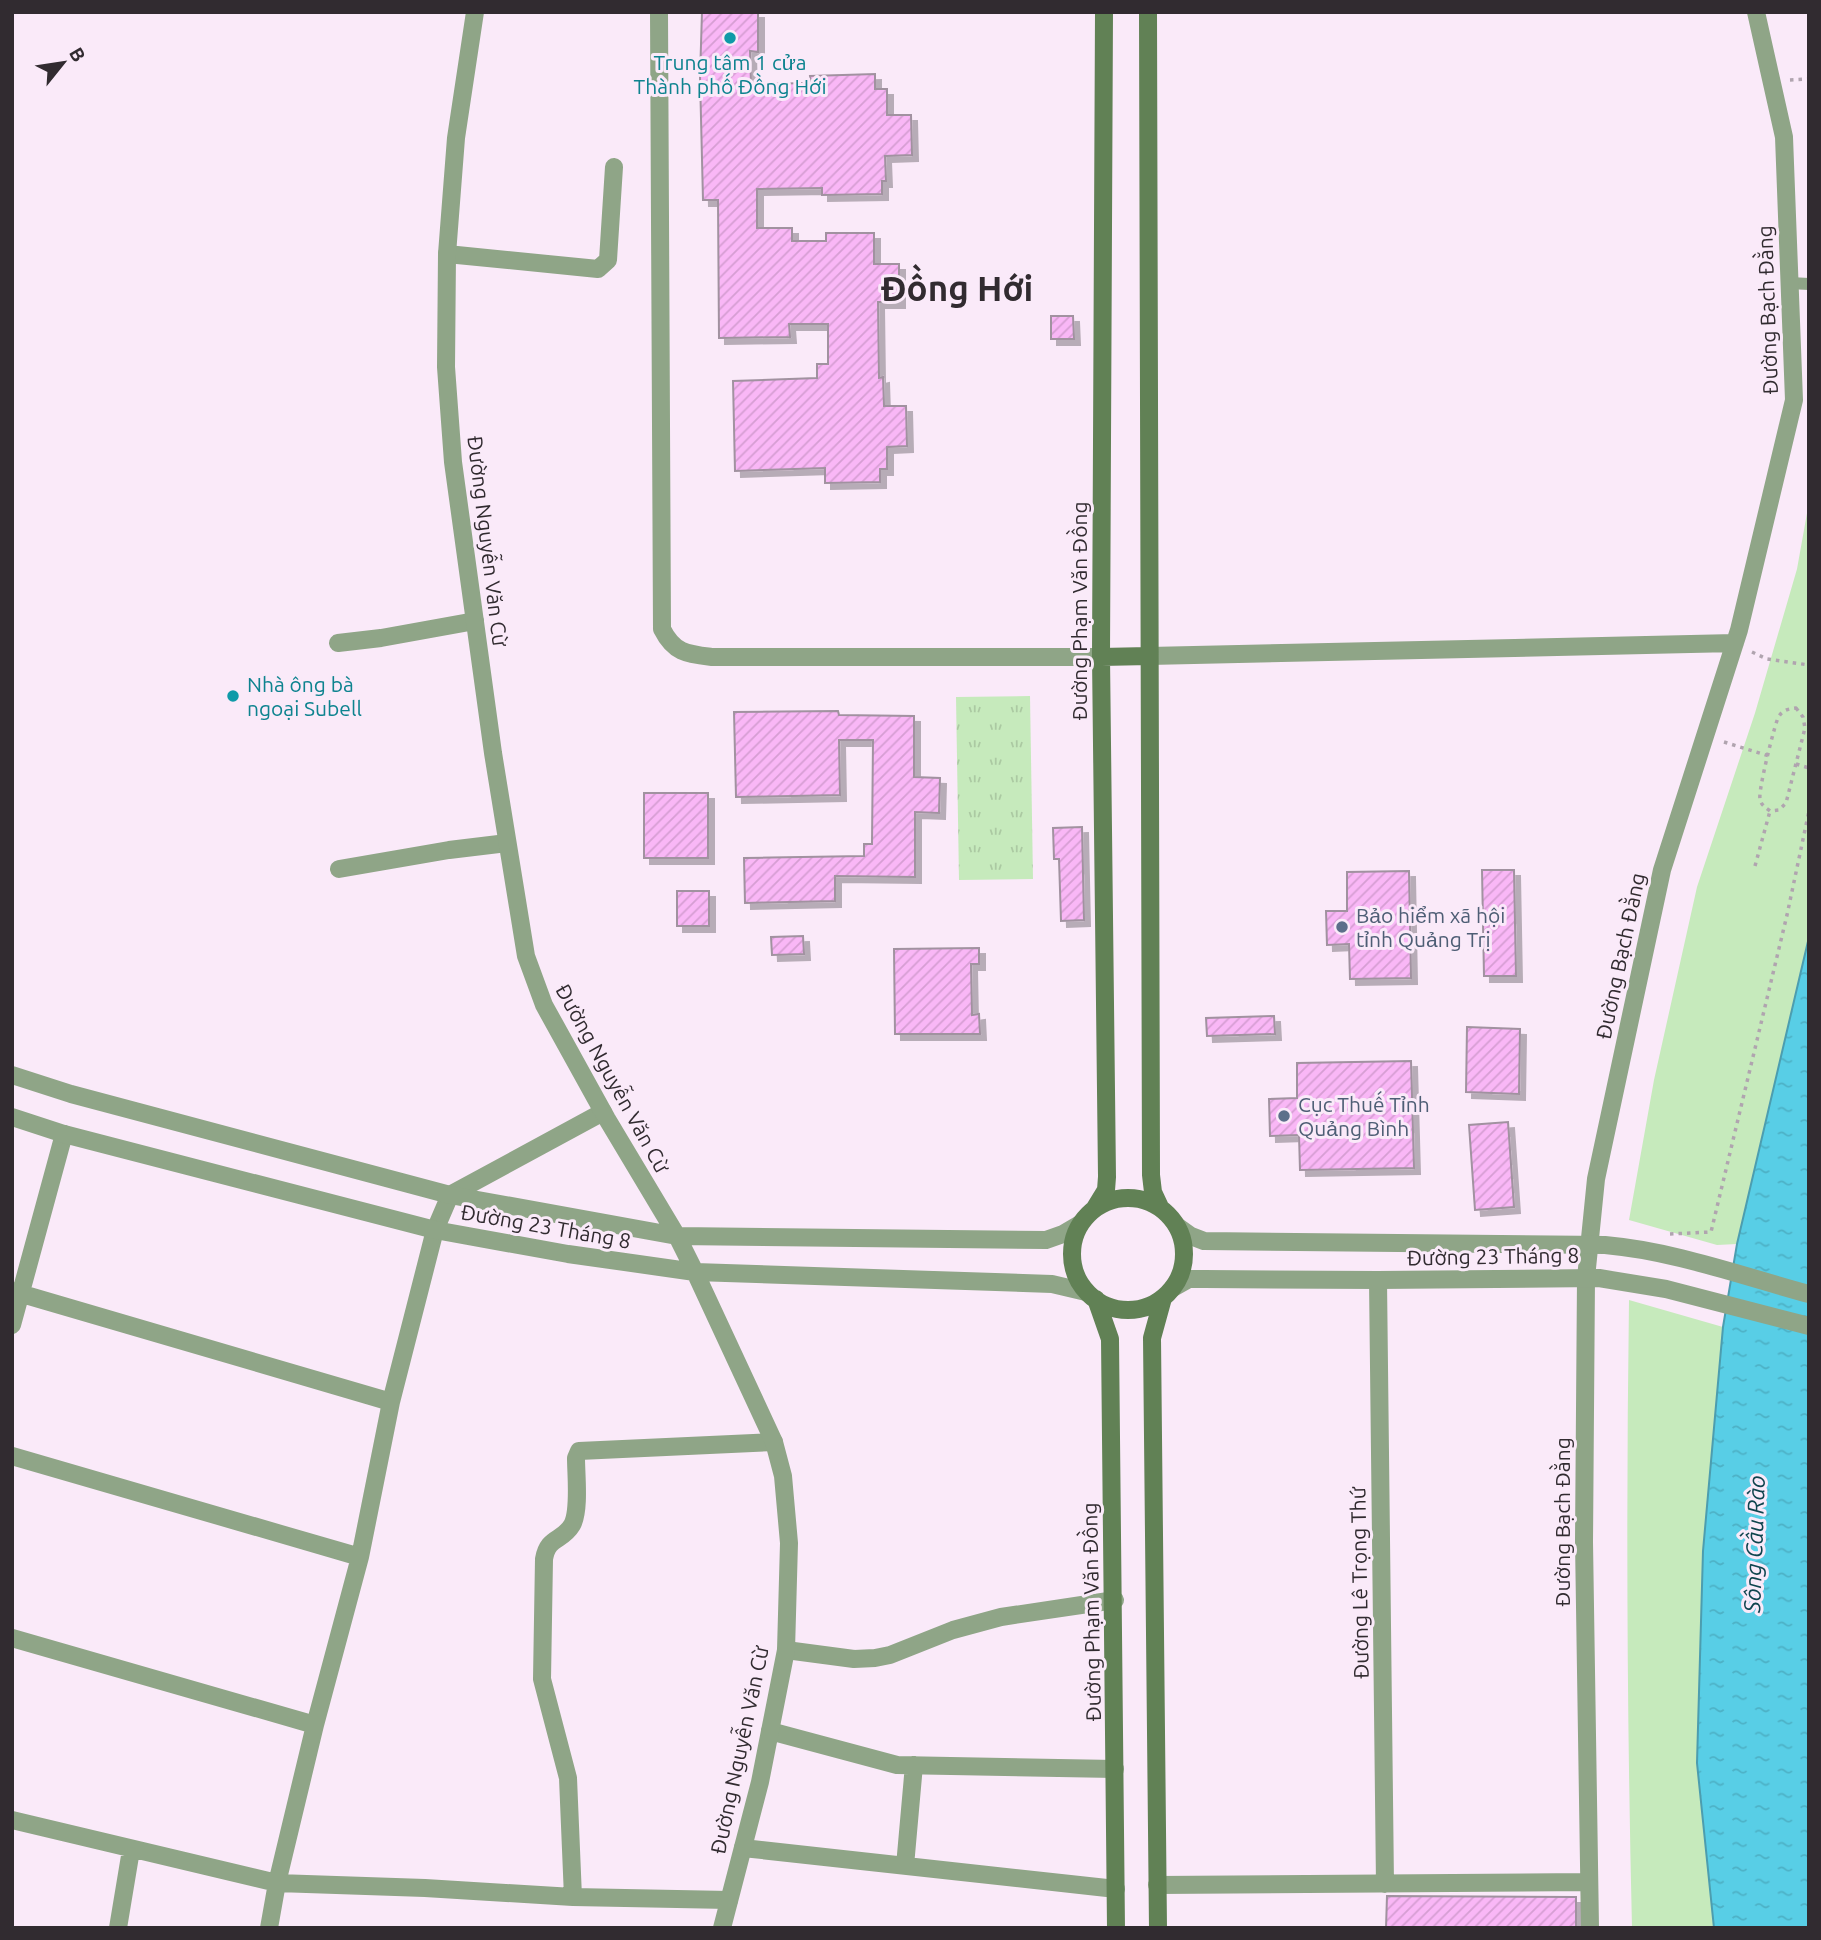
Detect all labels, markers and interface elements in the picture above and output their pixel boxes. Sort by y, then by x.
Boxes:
north arrow [28,28,98,98]
marker: Trung tâm 1 cửa Thành phố Đồng Hới [722,30,738,46]
text: B [65,44,90,65]
place label: Trung tâm 1 cửa Thành phố Đồng Hới [633,50,827,98]
street label: Đường Bạch Đằng [1750,225,1782,395]
district label: Đồng Hới [881,263,1033,308]
street label: Đường Nguyễn Văn Cừ [463,434,514,648]
street label: Đường Phạm Văn Đồng [1065,501,1091,721]
place label: Nhà ông bà ngoại Subell [247,672,362,720]
marker: Nhà ông bà ngoại Subell [225,688,241,704]
street label: Đường Bạch Đằng [1589,870,1649,1041]
place label: Bảo hiểm xã hội tỉnh Quảng Trị [1356,903,1505,951]
marker: Bảo hiểm xã hội tỉnh Quảng Trị [1334,919,1350,935]
street label: Đường Nguyễn Văn Cừ [551,979,676,1177]
place label: Cục Thuế Tỉnh Quảng Bình [1298,1090,1430,1140]
marker: Cục Thuế Tỉnh Quảng Bình [1276,1108,1292,1124]
street label: Đường 23 Tháng 8 [459,1199,633,1253]
street label: Đường 23 Tháng 8 [1407,1242,1579,1270]
street label: Đường Bạch Đằng [1548,1437,1574,1607]
water label: Sông Cầu Rào [1736,1475,1769,1614]
street label: Đường Lê Trọng Thứ [1345,1486,1373,1679]
street label: Đường Phạm Văn Đồng [1075,1502,1105,1722]
street label: Đường Nguyễn Văn Cừ [704,1643,773,1856]

